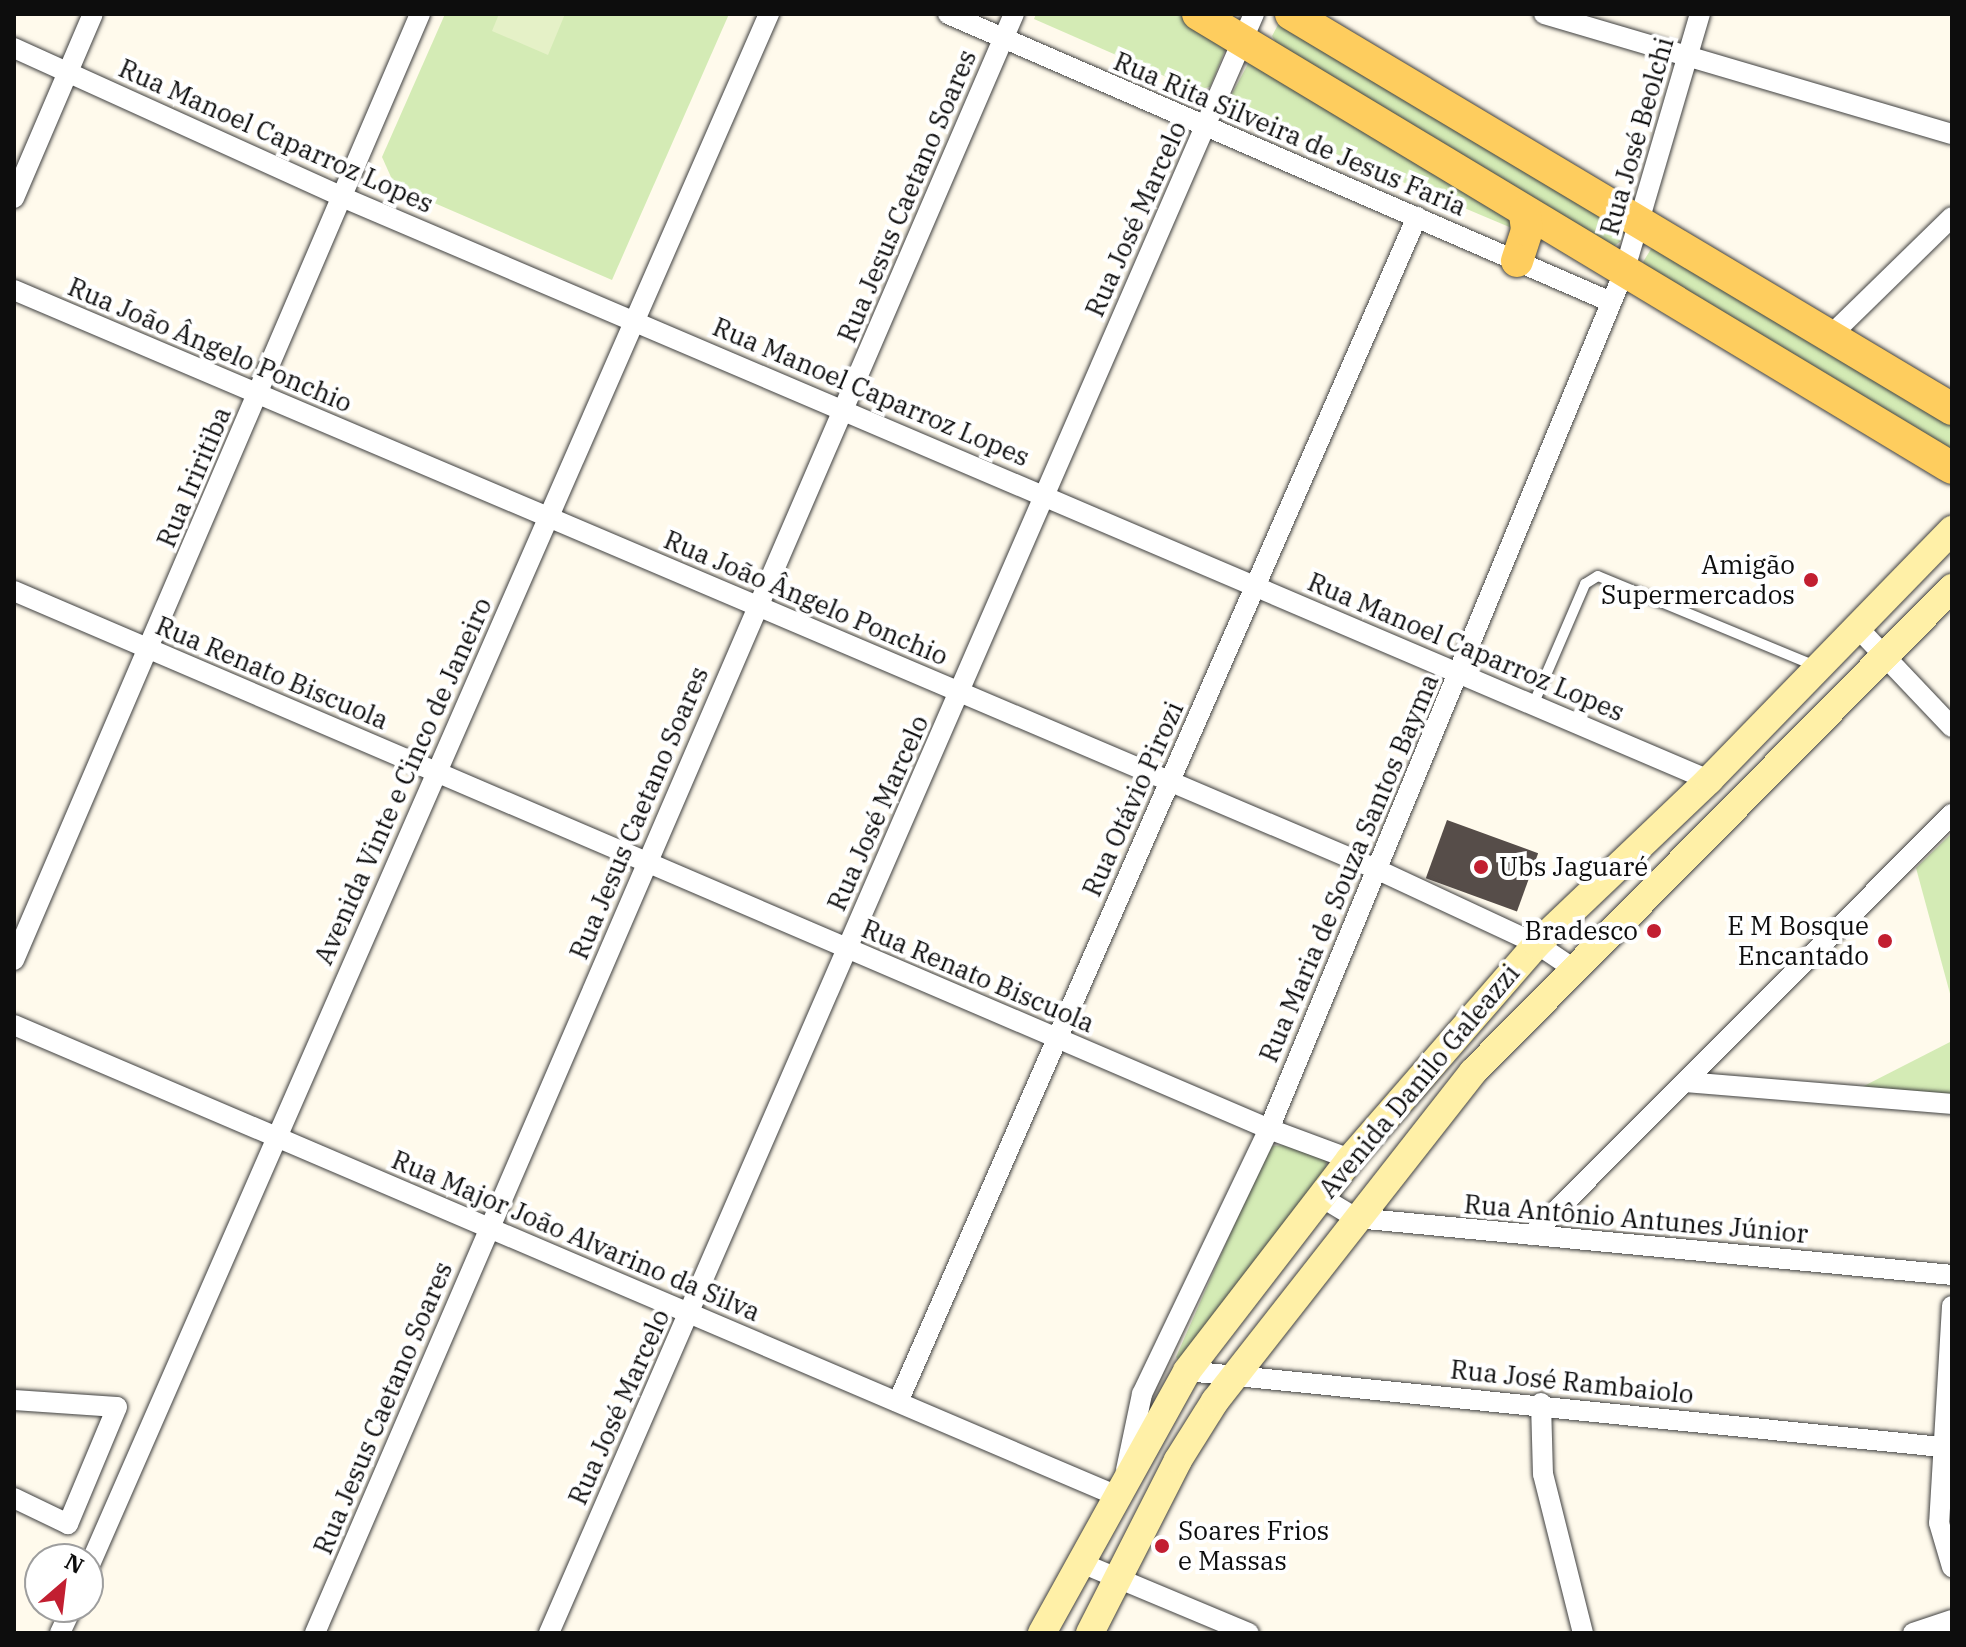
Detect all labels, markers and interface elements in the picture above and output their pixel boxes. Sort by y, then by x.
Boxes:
street label: Rua José Beolchi [1594,34,1680,238]
street label: Rua Jesus Caetano Soares [831,45,983,347]
street label: Rua Rita Silveira de Jesus Faria [1109,45,1471,223]
street label: Rua Manoel Caparroz Lopes [114,52,438,220]
street label: Rua José Marcelo [1079,116,1193,322]
street label: Rua João Ângelo Ponchio [63,271,357,419]
street label: Rua Manoel Caparroz Lopes [708,311,1034,473]
street label: Rua Iriritiba [150,402,238,552]
street label: Rua João Ângelo Ponchio [659,524,953,672]
place label: Amigão Supermercados [1601,549,1795,610]
street label: Rua Manoel Caparroz Lopes [1303,566,1629,728]
marker: Amigão Supermercados [1802,571,1820,589]
street label: Avenida Vinte e Cinco de Janeiro [308,593,498,969]
street label: Rua Renato Biscuola [151,610,393,736]
street label: Rua Jesus Caetano Soares [563,662,715,964]
street label: Rua Maria de Souza Santos Bayma [1253,669,1445,1067]
street label: Rua Otávio Pirozi [1076,697,1190,901]
street label: Rua José Marcelo [821,710,935,916]
place label: Ubs Jaguaré [1499,851,1648,883]
marker: Ubs Jaguaré [1470,856,1492,878]
place label: E M Bosque Encantado [1727,910,1869,972]
street label: Rua Renato Biscuola [857,913,1099,1039]
place label: Bradesco [1525,915,1638,947]
marker: Bradesco [1645,922,1663,940]
marker: E M Bosque Encantado [1876,932,1894,950]
street label: Avenida Danilo Galeazzi [1312,958,1526,1204]
street label: Rua Major João Alvarino da Silva [387,1144,765,1328]
street label: Rua Antônio Antunes Júnior [1463,1188,1809,1250]
street label: Rua Jesus Caetano Soares [307,1257,459,1559]
street label: Rua José Marcelo [562,1304,676,1510]
street label: Rua José Rambaiolo [1449,1354,1695,1410]
place label: Soares Frios e Massas [1178,1515,1329,1576]
marker: Soares Frios e Massas [1153,1537,1171,1555]
north arrow [24,1543,104,1623]
text: N [60,1546,89,1580]

